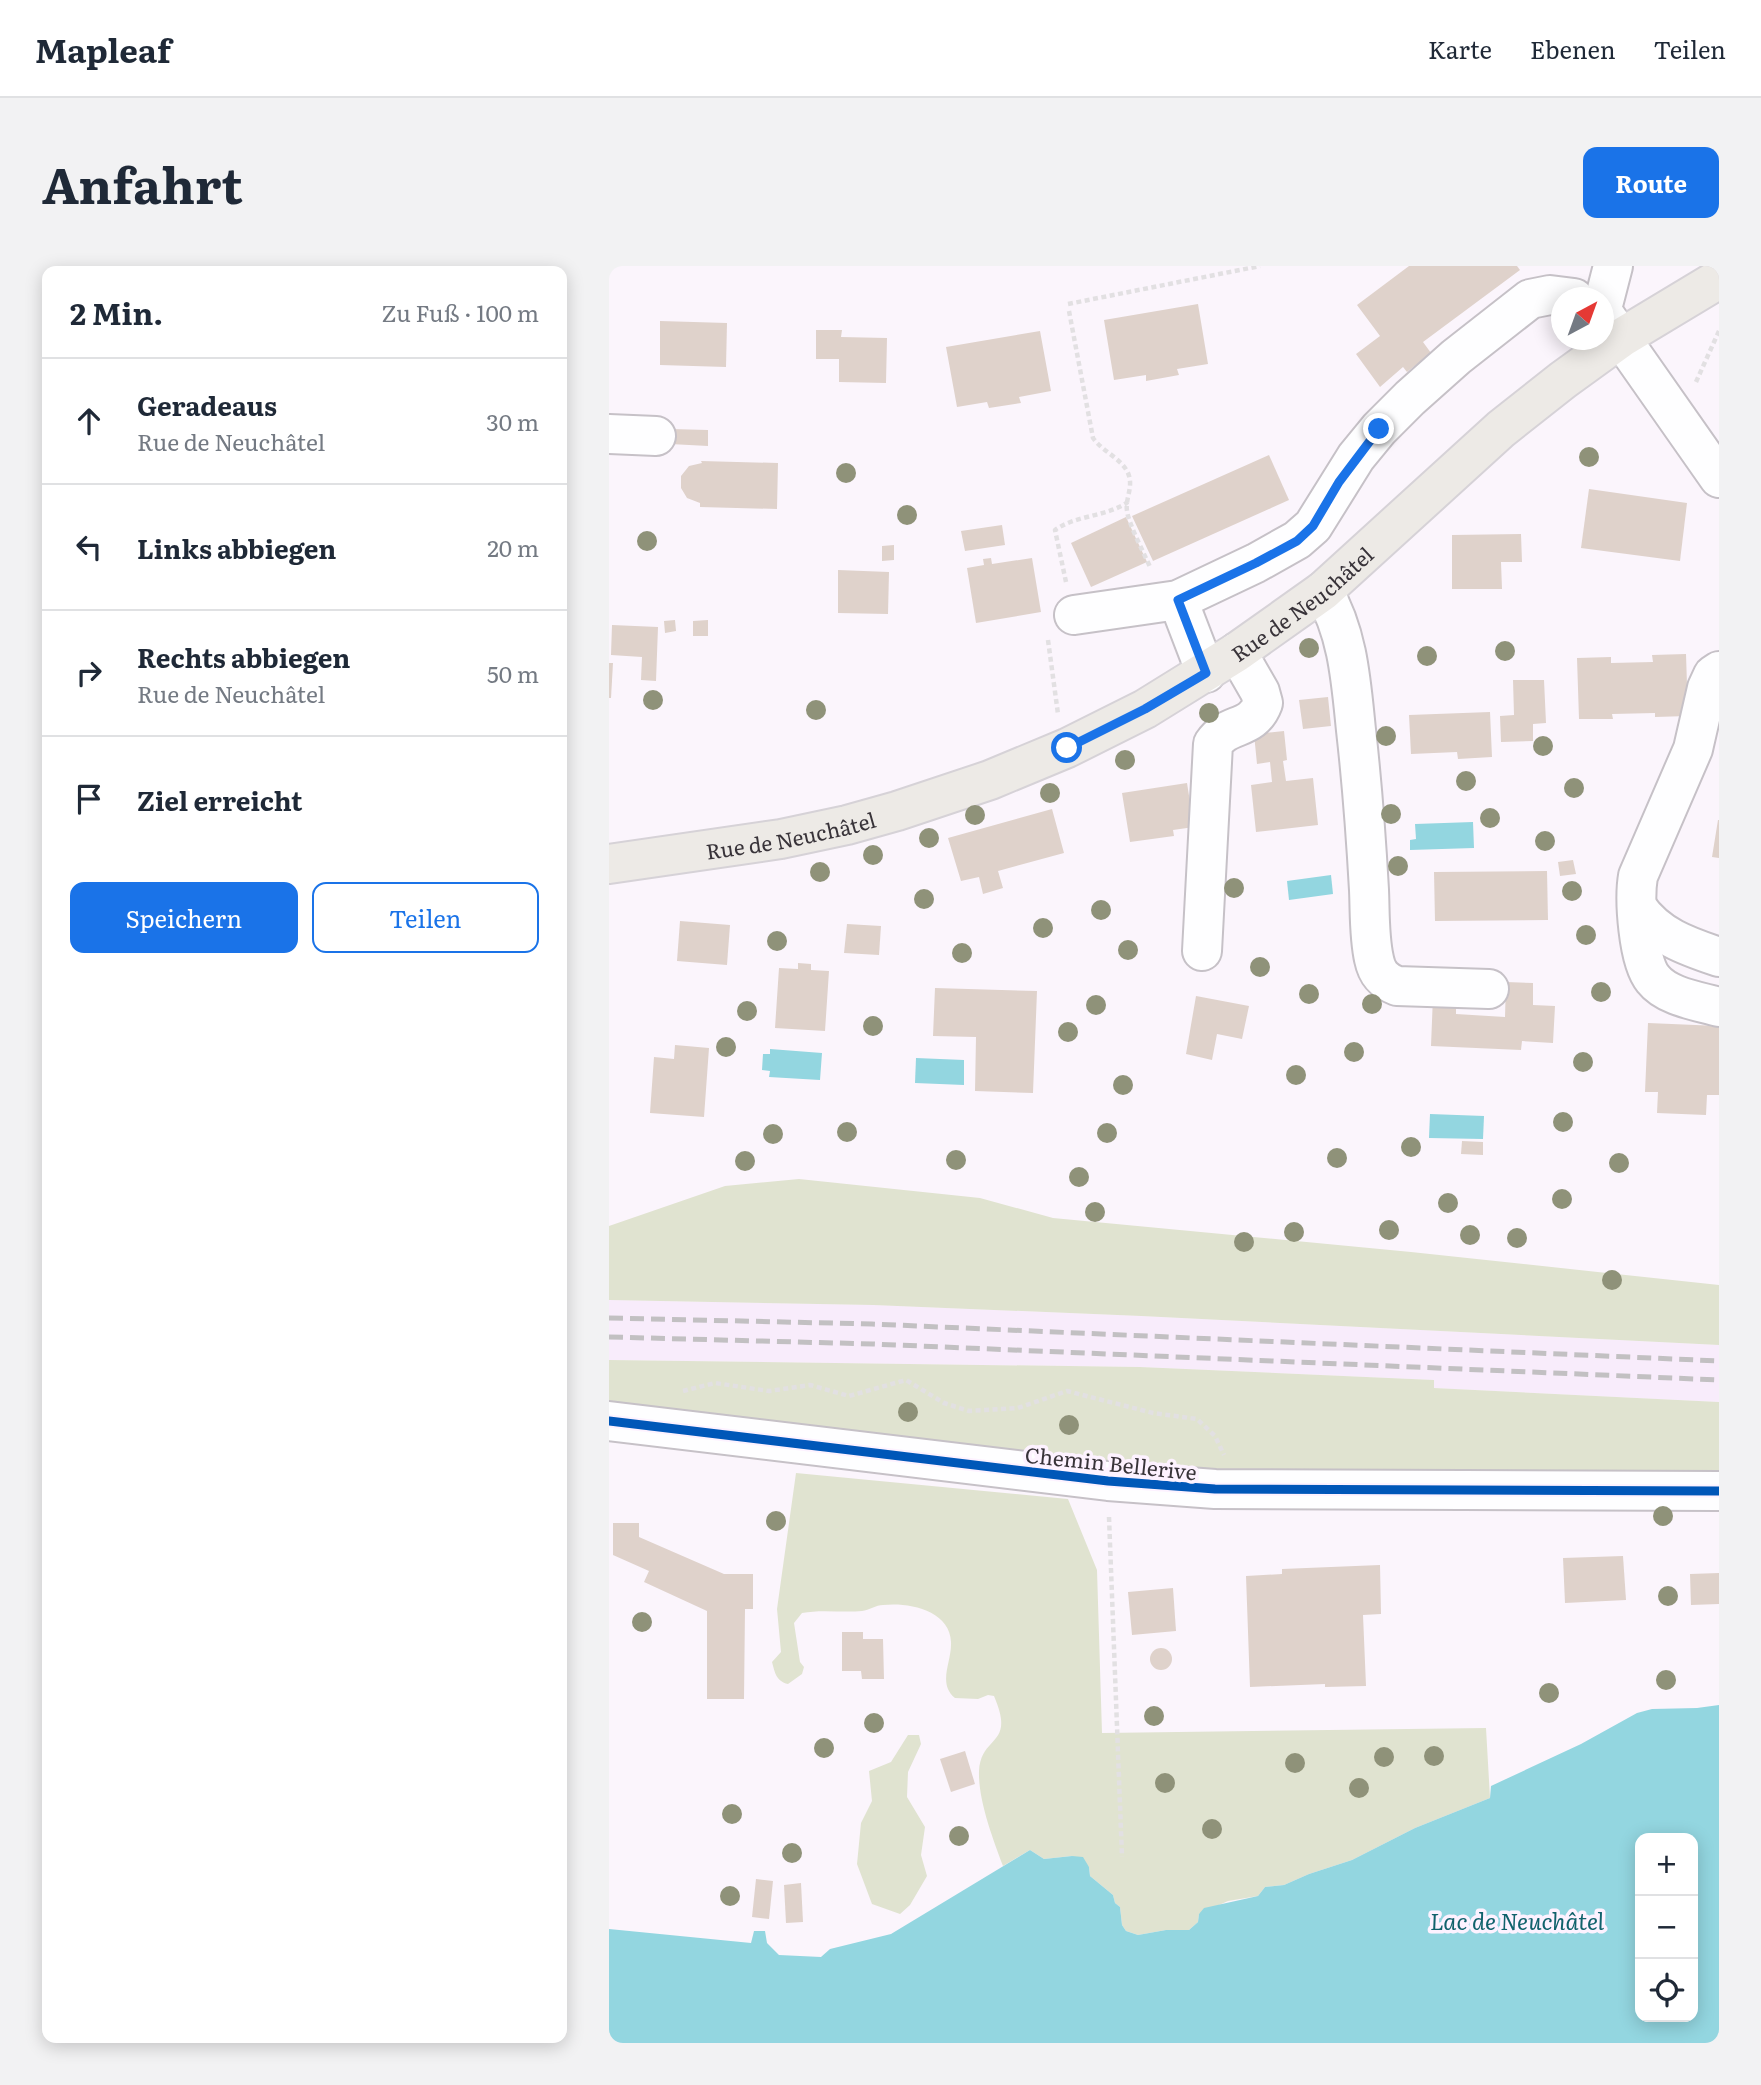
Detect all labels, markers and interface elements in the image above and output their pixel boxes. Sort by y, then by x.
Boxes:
text: Mapleaf [35,24,171,73]
text: Karte [1428,31,1492,66]
text: Ebenen [1530,31,1616,66]
text: Teilen [1654,31,1726,66]
text: Anfahrt [42,146,243,219]
button: Route [1583,147,1719,218]
north arrow [1551,287,1614,350]
text: 2 Min. [70,290,163,334]
text: Zu Fuß · 100 m [381,295,539,329]
text: Geradeaus [137,385,277,424]
icon: ahead [70,402,108,440]
text: 30 m [486,404,539,438]
route end [1363,413,1394,444]
text: Rue de Neuchâtel [137,424,325,458]
icon: left [70,528,108,566]
text: Links abbiegen [137,528,336,567]
text: 20 m [487,530,539,564]
street label: Rue de Neuchâtel [1224,538,1379,668]
text: Rechts abbiegen [137,637,350,676]
icon: right [70,654,108,692]
text: 50 m [487,656,539,690]
text: Rue de Neuchâtel [137,676,325,710]
route start [1051,732,1082,763]
icon: arrive [70,780,108,818]
text: Ziel erreicht [137,780,302,819]
street label: Rue de Neuchâtel [704,802,879,865]
button: Speichern [70,882,298,953]
button: Teilen [312,882,539,953]
street label: Chemin Bellerive [1024,1438,1198,1486]
map controls [1635,1833,1698,2022]
button: + [1635,1833,1698,1896]
button: − [1635,1896,1698,1959]
water label: Lac de Neuchâtel [1430,1903,1605,1937]
button: locate [1635,1959,1698,2022]

